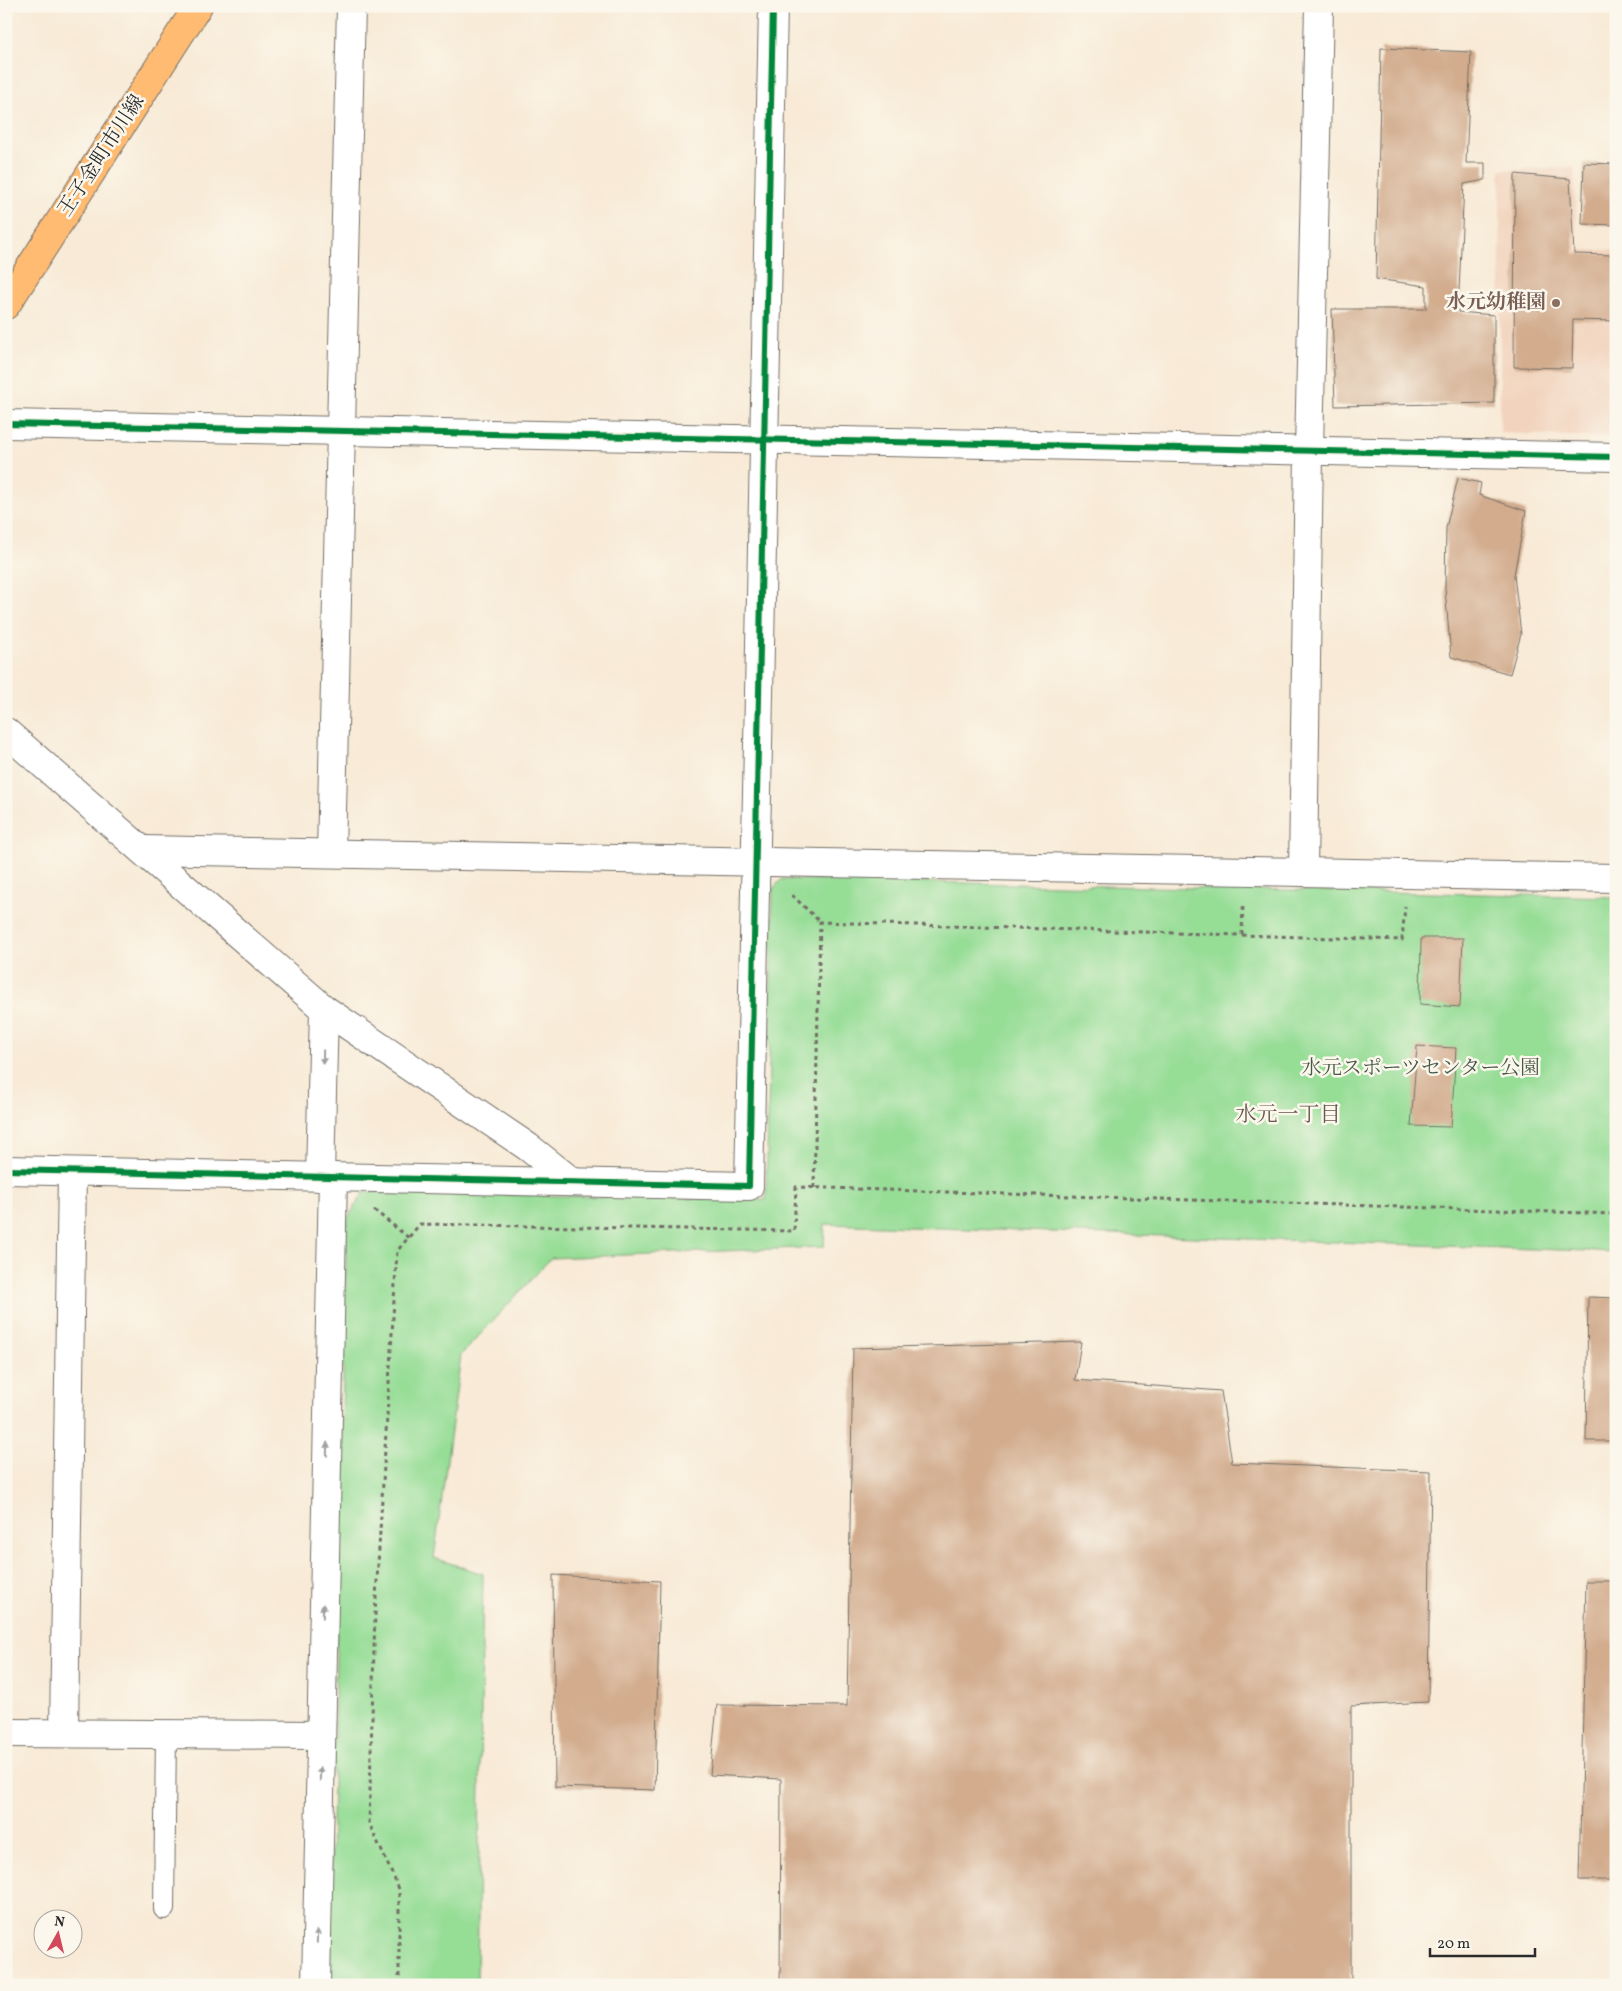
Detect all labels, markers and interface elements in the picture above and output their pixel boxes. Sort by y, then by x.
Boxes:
street label: 王子金町市川線 [52,90,152,222]
place label: 水元幼稚園 [1446,289,1546,317]
marker: 水元幼稚園 [1550,297,1562,309]
one-way arrow [318,1050,326,1066]
park label: 水元スポーツセンター公園 [1302,1055,1540,1083]
district label: 水元一丁目 [1236,1101,1341,1130]
one-way arrow [323,1440,331,1456]
one-way arrow [319,1603,327,1619]
one-way arrow [316,1765,324,1781]
north arrow [32,1908,82,1958]
text: N [53,1912,66,1933]
scale bar [1430,1926,1534,1958]
one-way arrow [313,1928,321,1944]
text: 20 m [1437,1934,1470,1955]

